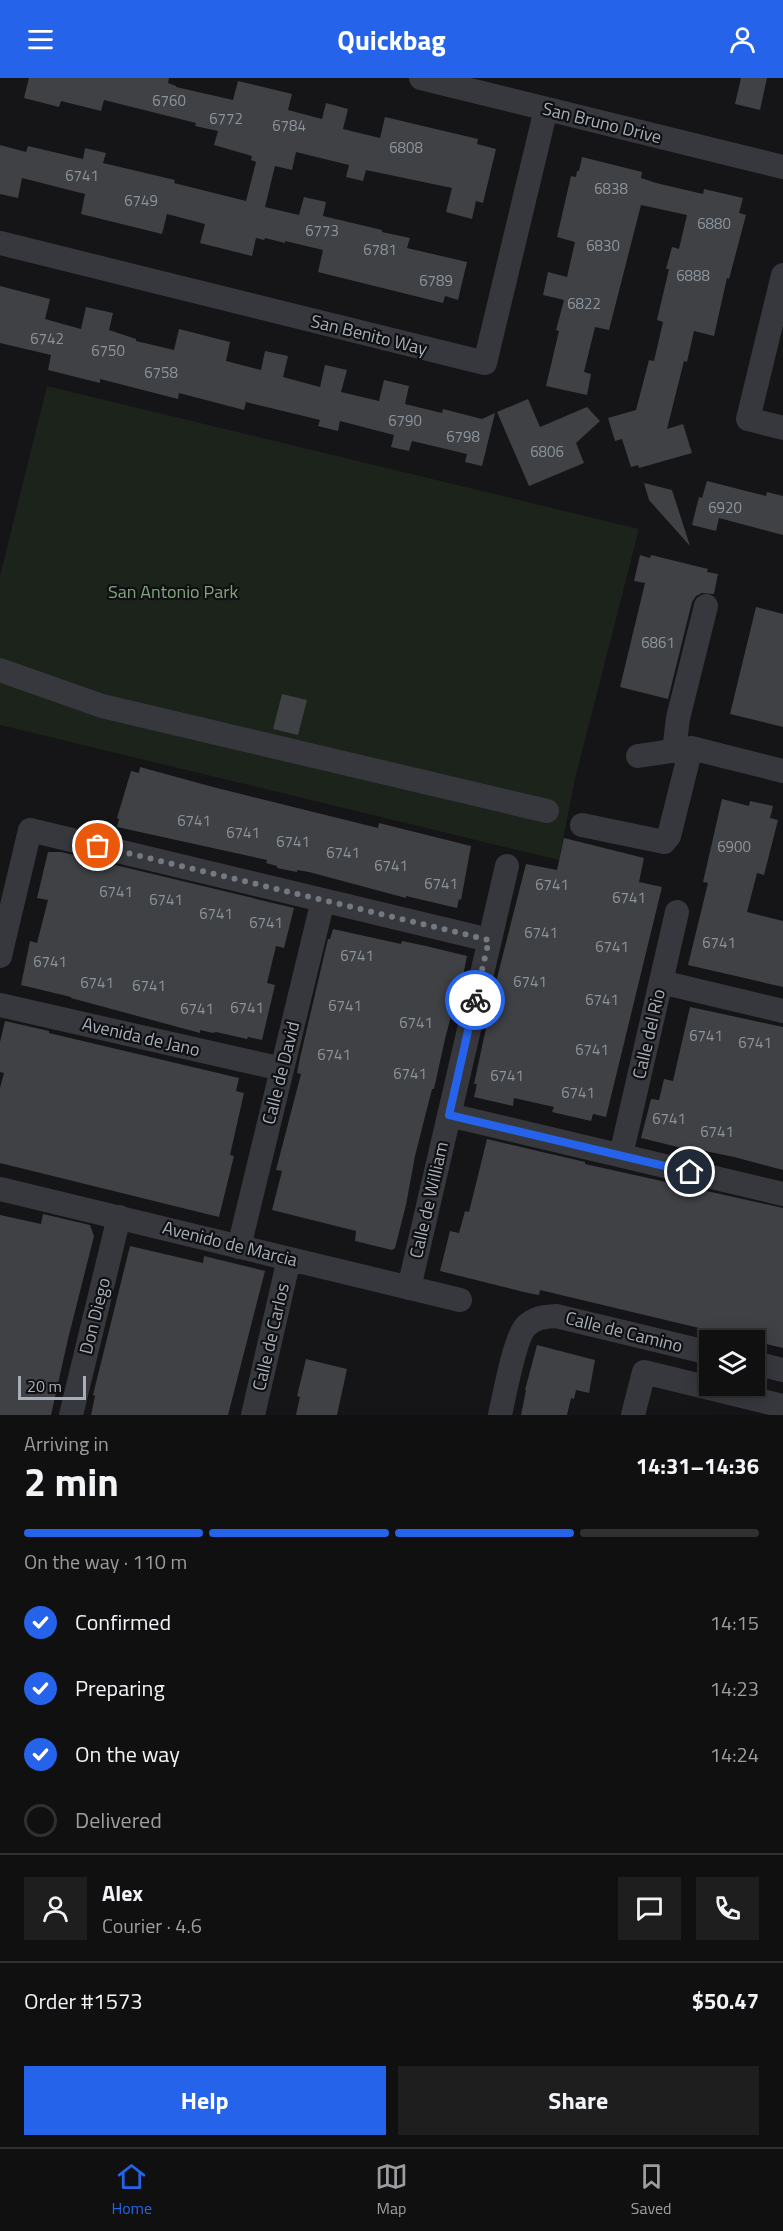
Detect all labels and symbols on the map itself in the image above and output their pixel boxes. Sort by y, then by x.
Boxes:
house number: 6760 [152,89,186,112]
street label: San Bruno Drive [540,95,664,150]
house number: 6772 [209,107,243,130]
house number: 6784 [272,114,306,137]
house number: 6808 [389,136,423,159]
house number: 6741 [65,164,99,187]
house number: 6838 [594,177,628,200]
house number: 6749 [124,189,158,212]
house number: 6880 [697,212,731,235]
house number: 6773 [305,219,339,242]
house number: 6830 [586,234,620,257]
house number: 6781 [363,238,397,261]
house number: 6888 [676,264,710,287]
house number: 6789 [419,269,453,292]
house number: 6822 [567,292,601,315]
street label: San Benito Way [308,307,431,362]
house number: 6742 [30,327,64,350]
house number: 6750 [91,339,125,362]
house number: 6758 [144,361,178,384]
house number: 6790 [388,409,422,432]
house number: 6798 [446,425,480,448]
house number: 6806 [530,440,564,463]
house number: 6920 [708,496,742,519]
park label: San Antonio Park [108,578,238,605]
house number: 6861 [641,631,675,654]
house number: 6741 [177,809,211,832]
pin [72,820,123,871]
house number: 6741 [226,821,260,844]
house number: 6741 [276,830,310,853]
house number: 6900 [717,835,751,858]
house number: 6741 [326,841,360,864]
house number: 6741 [374,854,408,877]
house number: 6741 [424,872,458,895]
house number: 6741 [535,873,569,896]
house number: 6741 [99,880,133,903]
house number: 6741 [612,886,646,909]
house number: 6741 [149,888,183,911]
house number: 6741 [199,902,233,925]
house number: 6741 [249,911,283,934]
house number: 6741 [524,921,558,944]
house number: 6741 [702,931,736,954]
house number: 6741 [595,935,629,958]
house number: 6741 [340,944,374,967]
house number: 6741 [33,950,67,973]
courier [445,970,505,1030]
house number: 6741 [513,970,547,993]
house number: 6741 [80,971,114,994]
house number: 6741 [132,974,166,997]
street label: Calle del Rio [625,986,672,1081]
house number: 6741 [585,988,619,1011]
house number: 6741 [328,994,362,1017]
house number: 6741 [230,996,264,1019]
house number: 6741 [180,997,214,1020]
street label: Avenida de Jano [80,1010,203,1063]
house number: 6741 [399,1011,433,1034]
street label: Calle de David [255,1018,306,1127]
house number: 6741 [689,1024,723,1047]
house number: 6741 [738,1031,772,1054]
house number: 6741 [575,1038,609,1061]
house number: 6741 [317,1043,351,1066]
house number: 6741 [393,1062,427,1085]
house number: 6741 [490,1064,524,1087]
house number: 6741 [561,1081,595,1104]
house number: 6741 [652,1107,686,1130]
house number: 6741 [700,1120,734,1143]
street label: Calle de William [402,1139,455,1261]
pin [664,1146,715,1197]
street label: Avenido de Marcia [160,1214,300,1273]
street label: Don Diego [72,1275,117,1357]
street label: Calle de Carlos [245,1280,296,1393]
street label: Calle de Camino [563,1304,685,1359]
scale bar [18,1373,86,1400]

